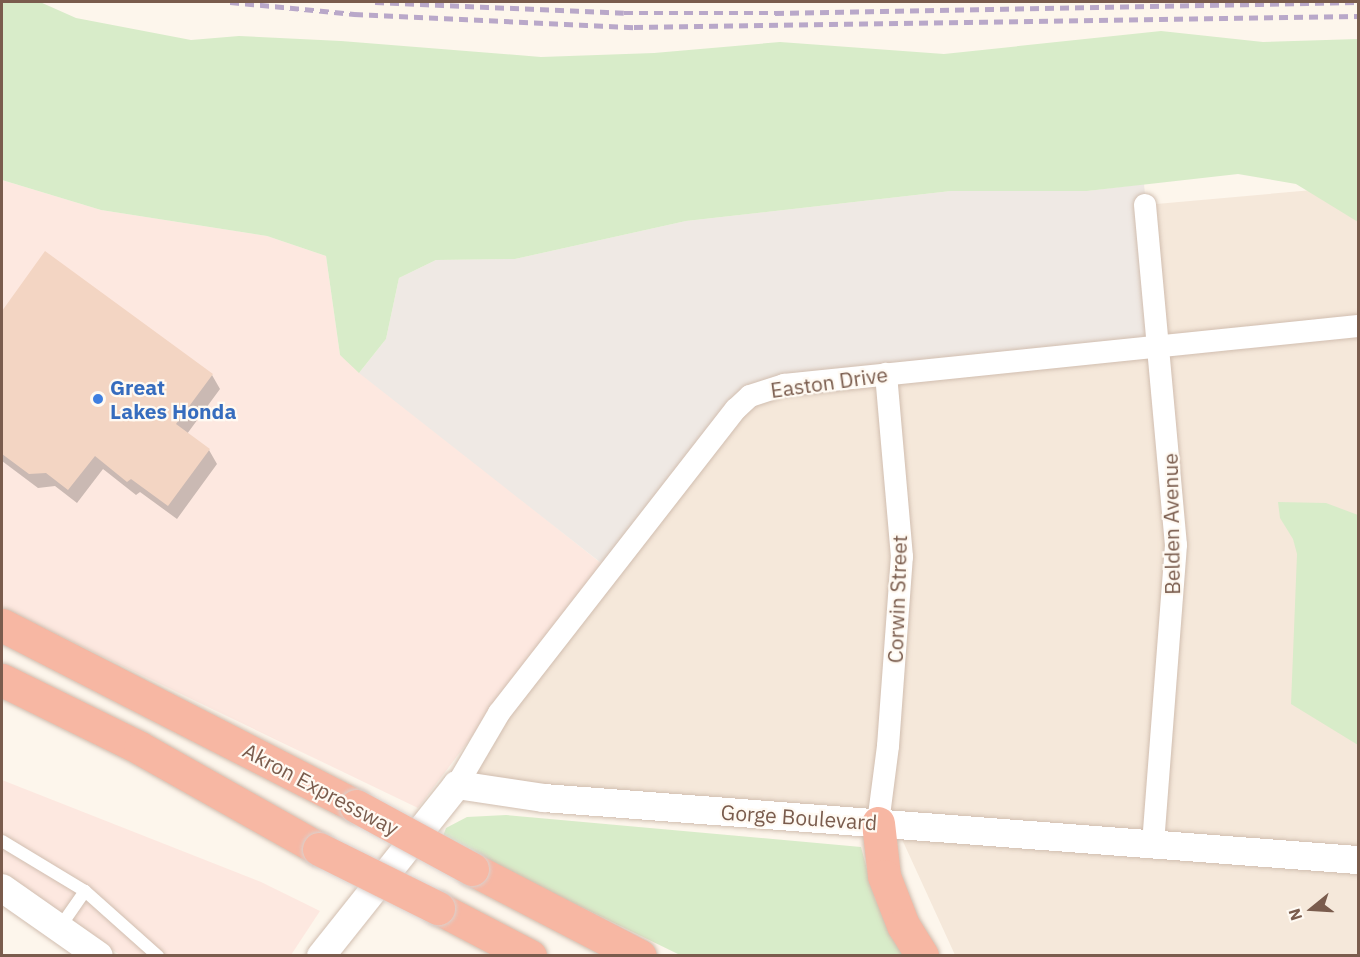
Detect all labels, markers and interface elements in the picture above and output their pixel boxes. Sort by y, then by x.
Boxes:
street label: Easton Drive [769,361,889,403]
place label: Great Lakes Honda [110,374,236,424]
marker: Great Lakes Honda [91,392,105,406]
street label: Belden Avenue [1157,453,1185,595]
street label: Corwin Street [882,534,912,664]
street label: Akron Expressway [239,737,403,841]
street label: Gorge Boulevard [720,799,878,835]
north arrow [1282,879,1342,939]
text: N [1284,906,1306,923]

